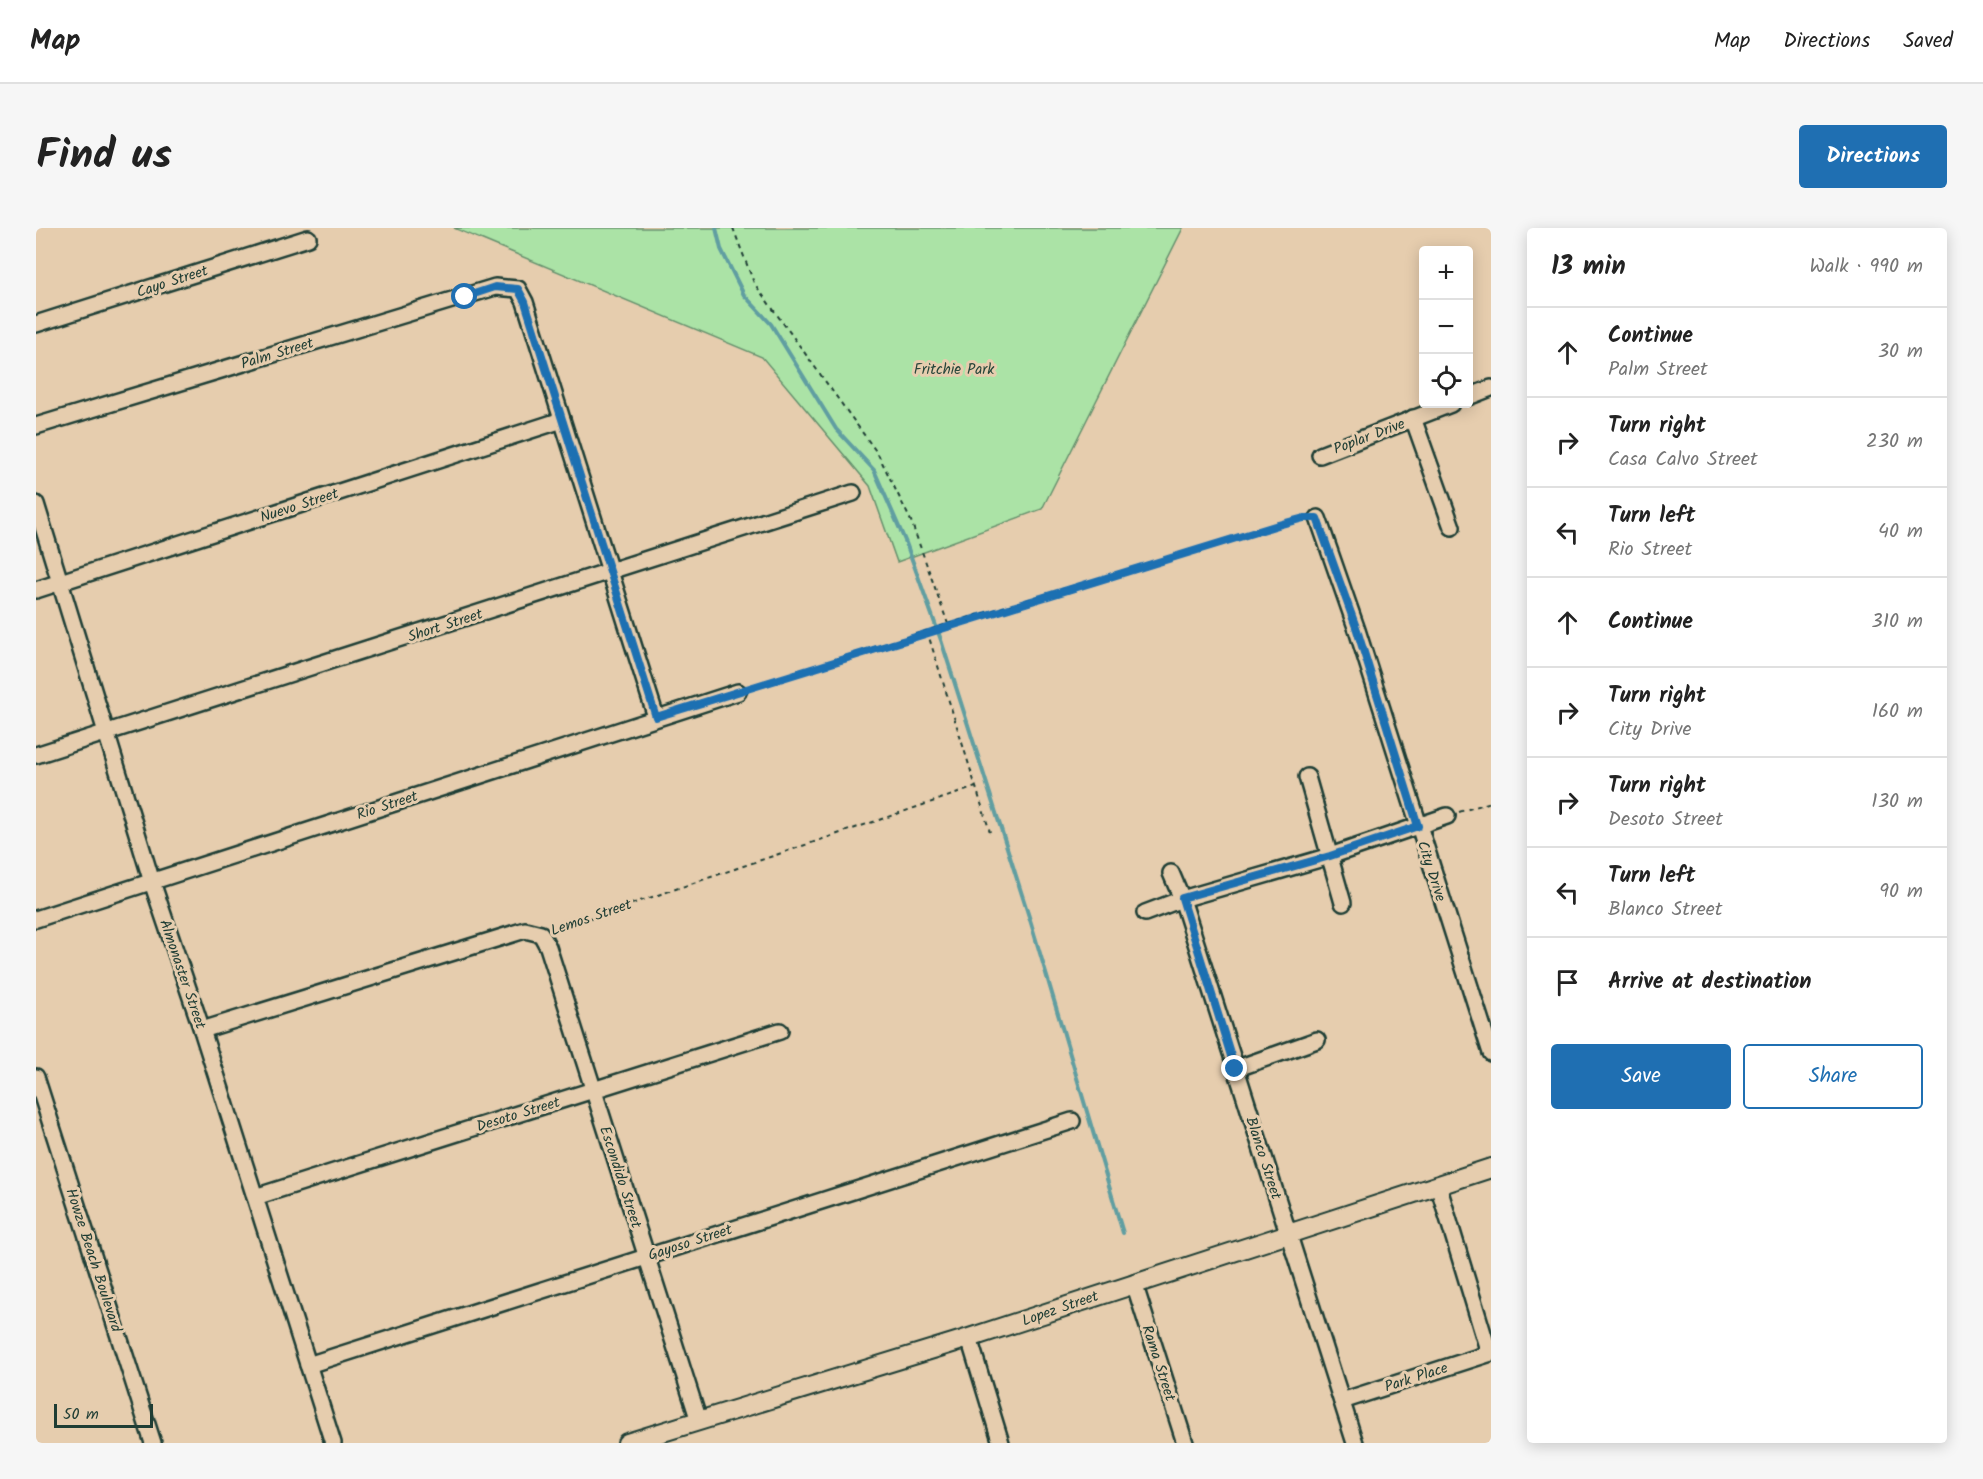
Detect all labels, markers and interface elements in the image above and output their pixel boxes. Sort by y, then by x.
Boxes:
text: Map [30,19,81,64]
text: Map [1714,25,1750,58]
text: Directions [1783,25,1870,58]
text: Saved [1903,25,1953,58]
text: Find us [36,123,172,190]
button: Directions [1799,125,1947,188]
map controls [1419,246,1473,408]
button: + [1419,246,1473,300]
text: 13 min [1551,246,1626,288]
text: Walk · 990 m [1809,251,1923,283]
street label: Cayo Street [133,259,211,305]
route start [451,283,477,309]
button: − [1419,300,1473,354]
text: Continue [1608,319,1693,354]
street label: Palm Street [238,331,317,376]
icon: ahead [1551,336,1584,369]
text: 30 m [1878,336,1923,368]
button: locate [1419,354,1473,408]
text: Palm Street [1608,354,1708,386]
park label: Fritchie Park [914,358,995,382]
text: Turn right [1608,409,1706,444]
street label: Poplar Drive [1330,412,1409,462]
icon: right [1551,426,1584,459]
text: 230 m [1866,426,1923,458]
text: Casa Calvo Street [1608,444,1758,476]
street label: Nuevo Street [257,482,342,530]
text: Turn left [1608,499,1695,534]
icon: left [1551,516,1584,549]
text: 40 m [1878,516,1923,548]
text: Rio Street [1608,534,1692,566]
street label: Short Street [405,602,486,649]
text: Continue [1608,605,1693,640]
icon: ahead [1551,606,1584,639]
text: 310 m [1871,606,1923,638]
text: Turn right [1608,679,1706,714]
icon: right [1551,696,1584,729]
text: 160 m [1872,696,1923,728]
text: City Drive [1608,714,1692,746]
text: Turn right [1608,769,1706,804]
street label: Rio Street [354,785,421,827]
icon: right [1551,786,1584,819]
text: 130 m [1871,786,1923,818]
text: Desoto Street [1608,804,1723,836]
street label: City Drive [1410,838,1452,905]
text: Turn left [1608,859,1695,894]
icon: left [1551,876,1584,909]
text: 90 m [1879,876,1923,908]
street label: Lemos Street [548,893,635,943]
text: Blanco Street [1608,894,1722,926]
street label: Almonaster Street [152,916,212,1033]
text: Arrive at destination [1608,965,1811,1000]
icon: arrive [1551,966,1584,999]
button: Save [1551,1044,1731,1109]
button: Share [1743,1044,1923,1109]
route end [1221,1055,1247,1081]
street label: Desoto Street [474,1091,563,1139]
street label: Blanco Street [1238,1114,1288,1203]
street label: Escondido Street [592,1123,648,1232]
street label: Howze Beach Boulevard [58,1185,128,1336]
street label: Gayoso Street [645,1218,736,1268]
street label: Lopez Street [1019,1285,1102,1333]
street label: Rama Street [1134,1322,1182,1405]
street label: Park Place [1381,1356,1451,1399]
scale bar [54,1401,153,1428]
text: 50 m [63,1402,99,1427]

